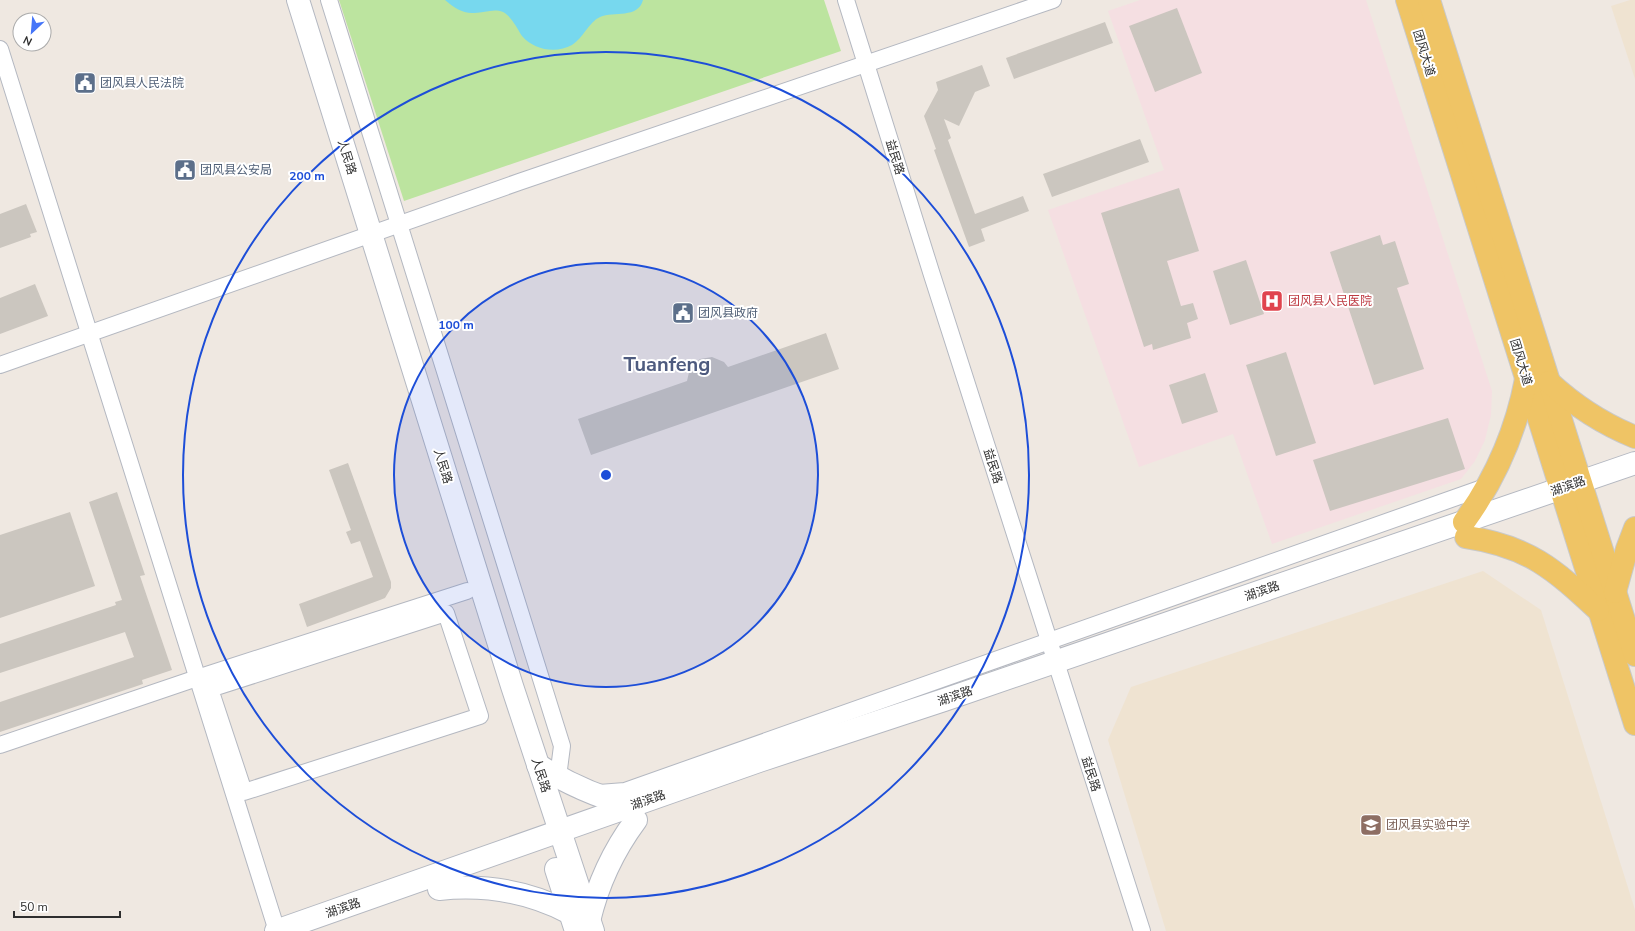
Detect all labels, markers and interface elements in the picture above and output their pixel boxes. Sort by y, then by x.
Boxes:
north arrow [12,12,52,52]
street label: 团风大道 [1409,28,1439,78]
text: N [21,32,35,49]
public building icon: 团风县人民法院 [72,70,98,96]
place label: 团风县人民法院 [100,75,184,91]
street label: 人民路 [334,137,360,177]
street label: 益民路 [882,137,908,177]
public building icon: 团风县公安局 [172,157,198,183]
place label: 团风县公安局 [200,162,272,178]
text: 200 m [289,168,325,184]
hospital icon: 团风县人民医院 [1259,288,1285,314]
place label: 团风县人民医院 [1288,293,1372,309]
public building icon: 团风县政府 [670,300,696,326]
place label: 团风县政府 [698,305,758,321]
text: 100 m [438,317,474,333]
street label: 团风大道 [1506,337,1536,387]
district label: Tuanfeng [624,351,710,378]
street label: 人民路 [430,446,456,486]
street label: 益民路 [980,446,1006,486]
centre of rings [599,468,613,482]
street label: 湖滨路 [1548,473,1588,499]
street label: 湖滨路 [1242,578,1282,604]
street label: 湖滨路 [935,683,975,709]
street label: 益民路 [1078,754,1104,794]
street label: 人民路 [528,755,554,795]
street label: 湖滨路 [628,787,668,813]
school or university icon: 团风县实验中学 [1358,812,1384,838]
place label: 团风县实验中学 [1386,817,1470,833]
scale bar [14,893,120,919]
street label: 湖滨路 [323,895,363,921]
text: 50 m [20,899,48,915]

